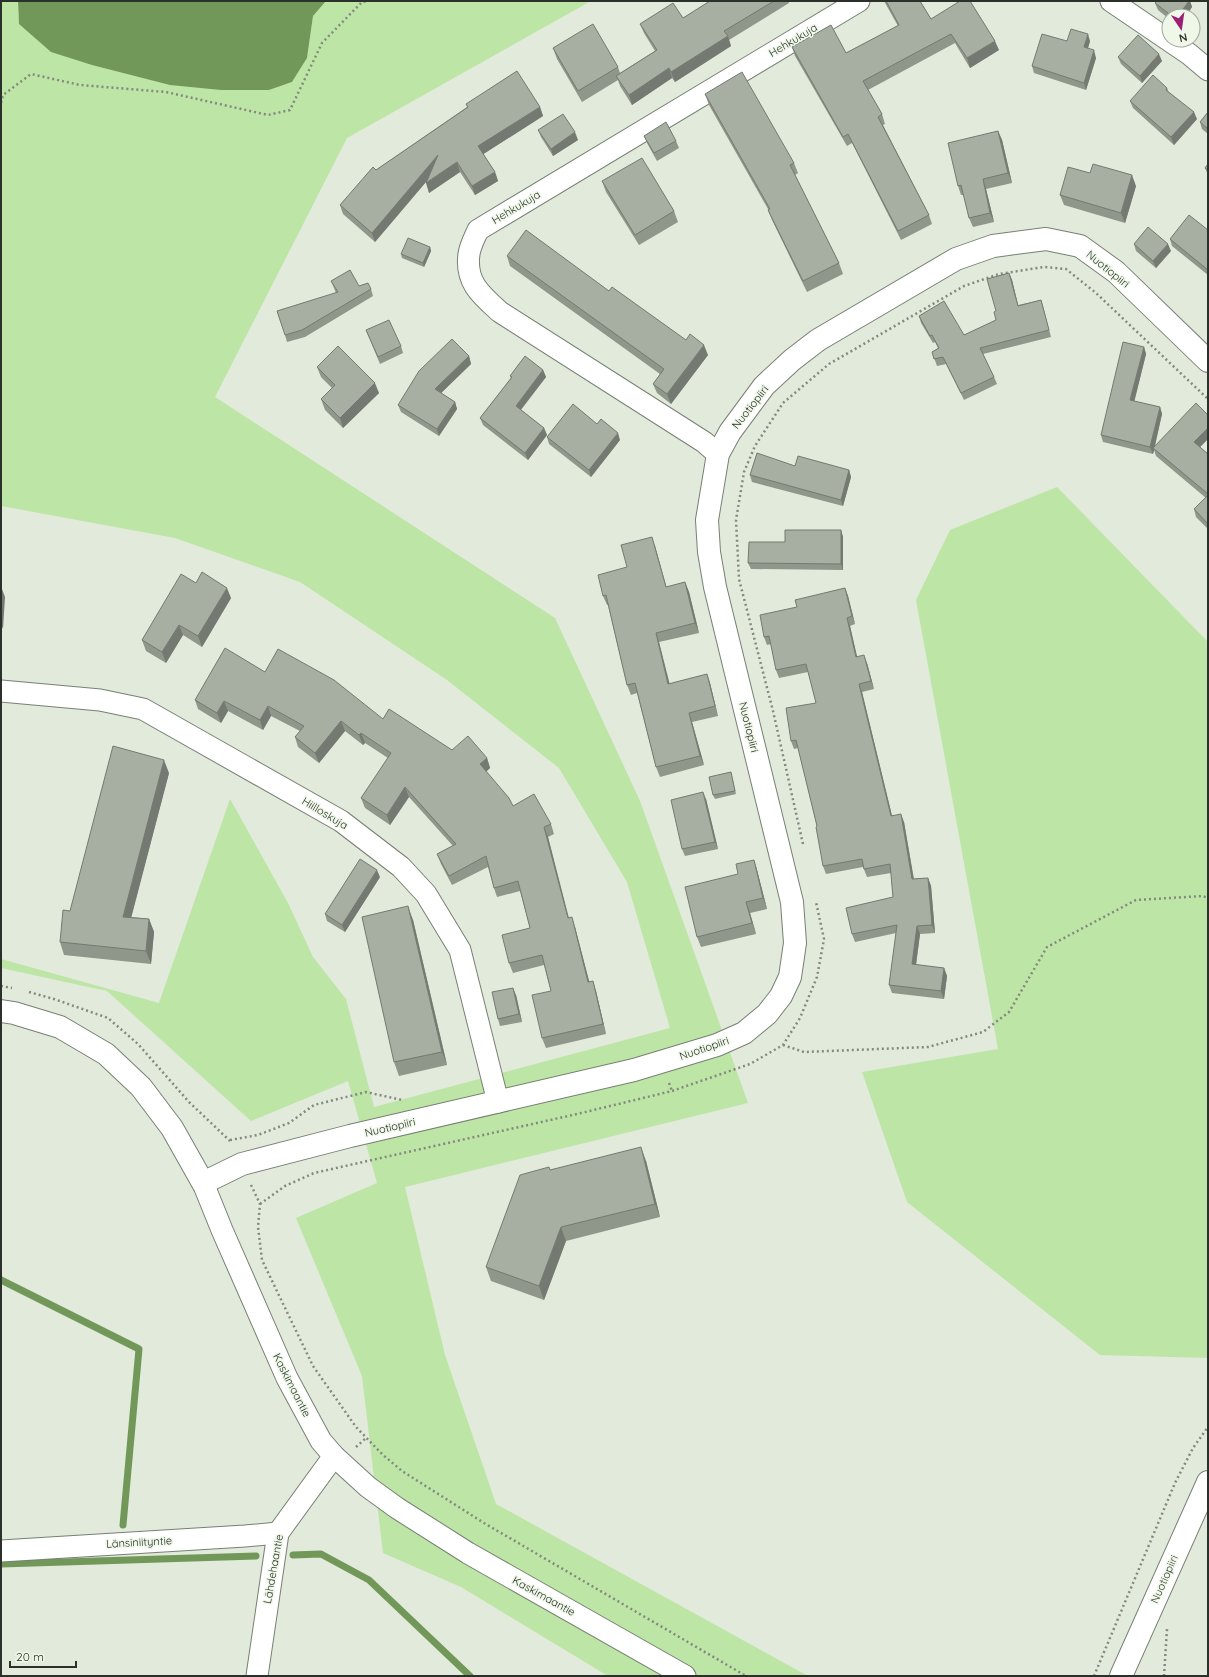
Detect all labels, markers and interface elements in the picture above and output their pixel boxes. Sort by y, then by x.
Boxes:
north arrow [1161,8,1201,48]
street label: Hehkukuja [766,20,820,60]
text: N [1178,30,1189,45]
street label: Hehkukuja [489,187,543,227]
street label: Nuotiopiiri [1084,247,1132,291]
street label: Nuotiopiiri [729,382,771,432]
street label: Nuotiopiiri [736,700,762,754]
street label: Hiilloskuja [299,794,351,832]
street label: Nuotiopiiri [677,1033,731,1063]
street label: Nuotiopiiri [363,1114,417,1140]
street label: Kaskimaantie [270,1351,314,1419]
street label: Länsiniityntie [106,1533,172,1551]
street label: Lähdehaantie [260,1533,286,1605]
street label: Nuotiopiiri [1147,1553,1181,1605]
street label: Kaskimaantie [510,1573,578,1619]
scale bar [10,1643,76,1669]
text: 20 m [16,1649,44,1664]

